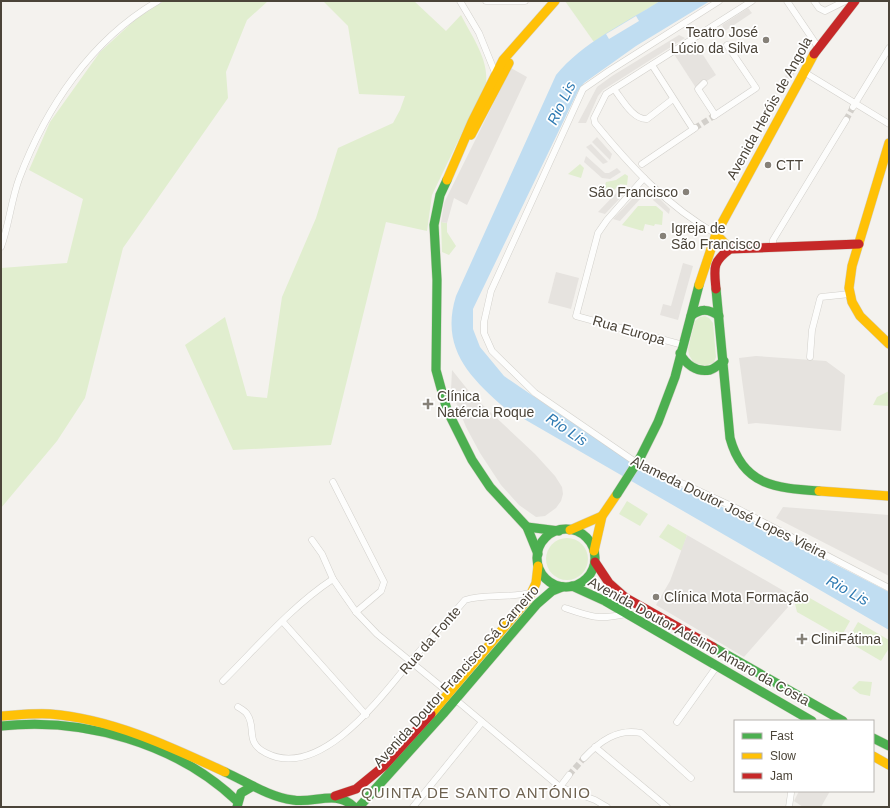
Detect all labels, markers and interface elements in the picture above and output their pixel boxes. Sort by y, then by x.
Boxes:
place label: Teatro José Lúcio da Silva [671,24,758,56]
street label: Avenida Heróis de Angola [723,34,815,182]
marker: Teatro José Lúcio da Silva [761,35,771,45]
water label: Rio Lis [543,78,579,127]
place label: CTT [776,157,804,173]
marker: CTT [763,160,773,170]
place label: São Francisco [589,184,678,200]
marker: São Francisco [681,187,691,197]
place label: Igreja de São Francisco [671,220,761,252]
marker: Igreja de São Francisco [658,231,668,241]
street label: Rua Europa [591,312,667,348]
place label: Clínica Natércia Roque [437,388,534,420]
marker: Clínica Natércia Roque [422,398,434,410]
water label: Rio Lis [543,409,591,449]
street label: Alameda Doutor José Lopes Vieira [628,452,830,562]
water label: Rio Lis [824,571,873,609]
street label: Avenida Doutor Adelino Amaro da Costa [586,573,813,709]
street label: Avenida Doutor Francisco Sá Carneiro [370,582,542,770]
place label: Clínica Mota Formação [664,589,809,605]
marker: Clínica Mota Formação [651,592,661,602]
street label: Rua da Fonte [396,603,464,677]
place label: CliniFátima [811,631,881,647]
marker: CliniFátima [796,633,808,645]
legend [734,720,874,792]
text: Fast [770,729,794,743]
text: Slow [770,749,796,763]
text: Jam [770,769,793,783]
district label: QUINTA DE SANTO ANTÓNIO [361,784,591,801]

